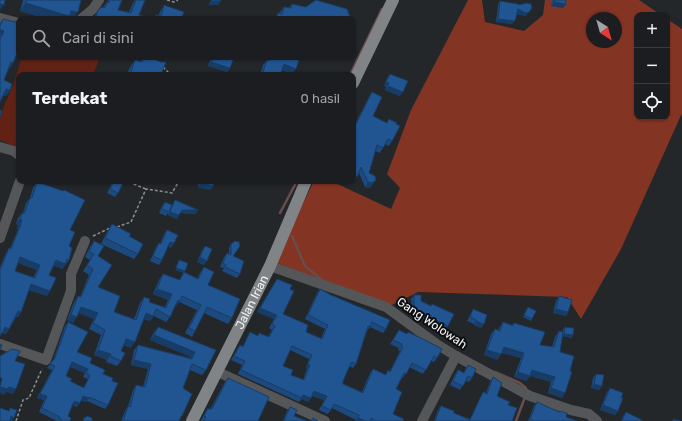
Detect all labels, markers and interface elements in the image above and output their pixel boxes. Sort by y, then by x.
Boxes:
north arrow [586,12,622,48]
map controls [634,12,670,120]
button: + [634,12,670,48]
search box [16,16,356,60]
icon: search [30,27,52,49]
text: Cari di sini [62,29,134,47]
button: − [634,48,670,84]
button: locate [634,84,670,120]
text: Terdekat [32,88,107,108]
text: 0 hasil [301,91,340,106]
street label: Jalan Irian [232,273,271,332]
street label: Gang Wolowah [394,294,470,352]

